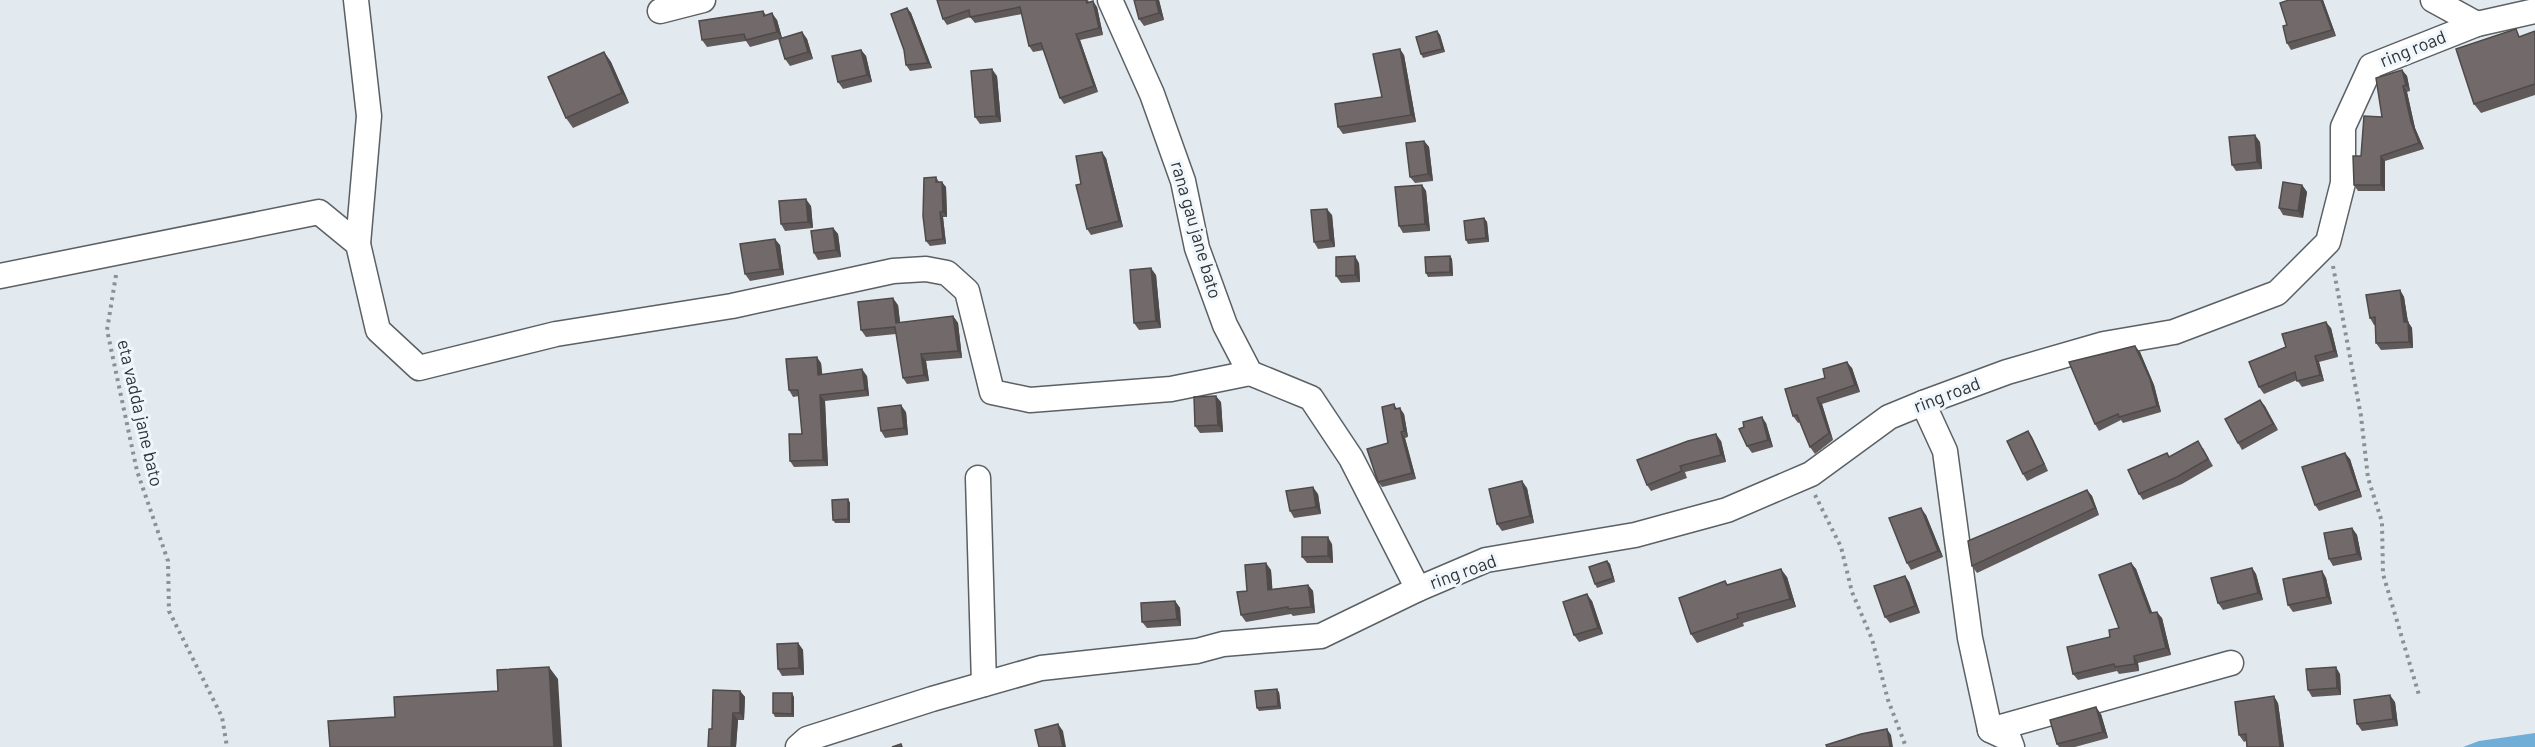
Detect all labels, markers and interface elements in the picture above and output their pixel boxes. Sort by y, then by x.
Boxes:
street label: ring road [2376,25,2449,71]
street label: rana gau jane bato [1167,159,1227,301]
street label: eta vadda jane bato [113,337,169,488]
street label: ring road [1910,371,1983,417]
street label: ring road [1426,549,1499,593]

